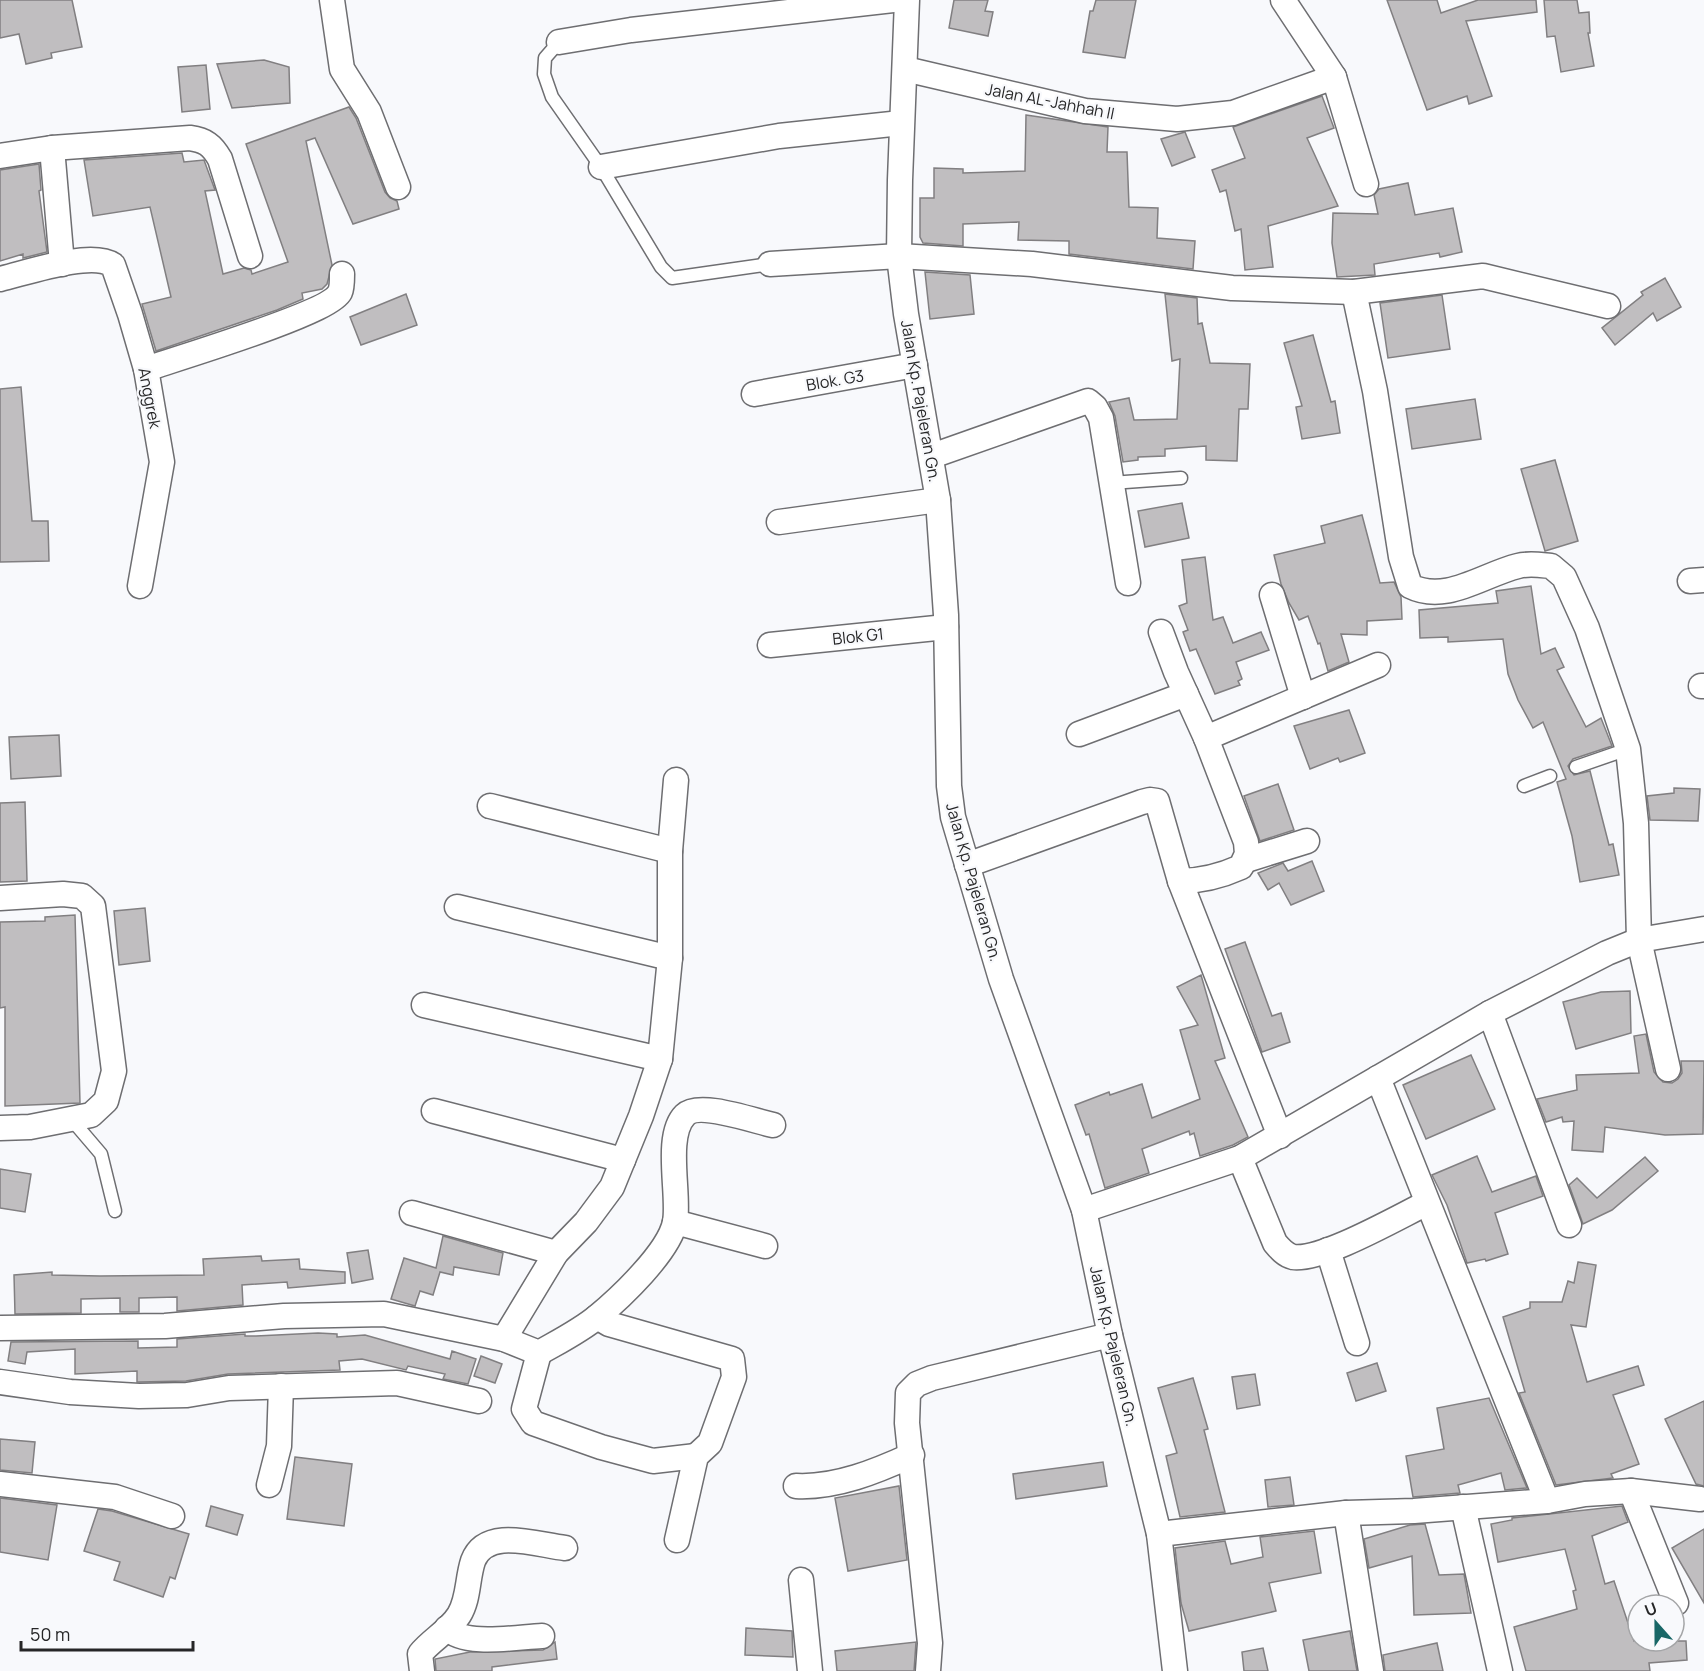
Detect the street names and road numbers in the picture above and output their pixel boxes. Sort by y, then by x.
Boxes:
street label: Jalan AL-Jahhah II [984,78,1116,124]
street label: Jalan Kp. Pajeleran Gn. [896,318,946,484]
street label: Blok. G3 [804,364,866,396]
street label: Anggrek [133,366,167,431]
street label: Blok G1 [831,622,885,650]
street label: Jalan Kp. Pajeleran Gn. [941,800,1007,964]
street label: Jalan Kp. Pajeleran Gn. [1085,1264,1143,1428]

